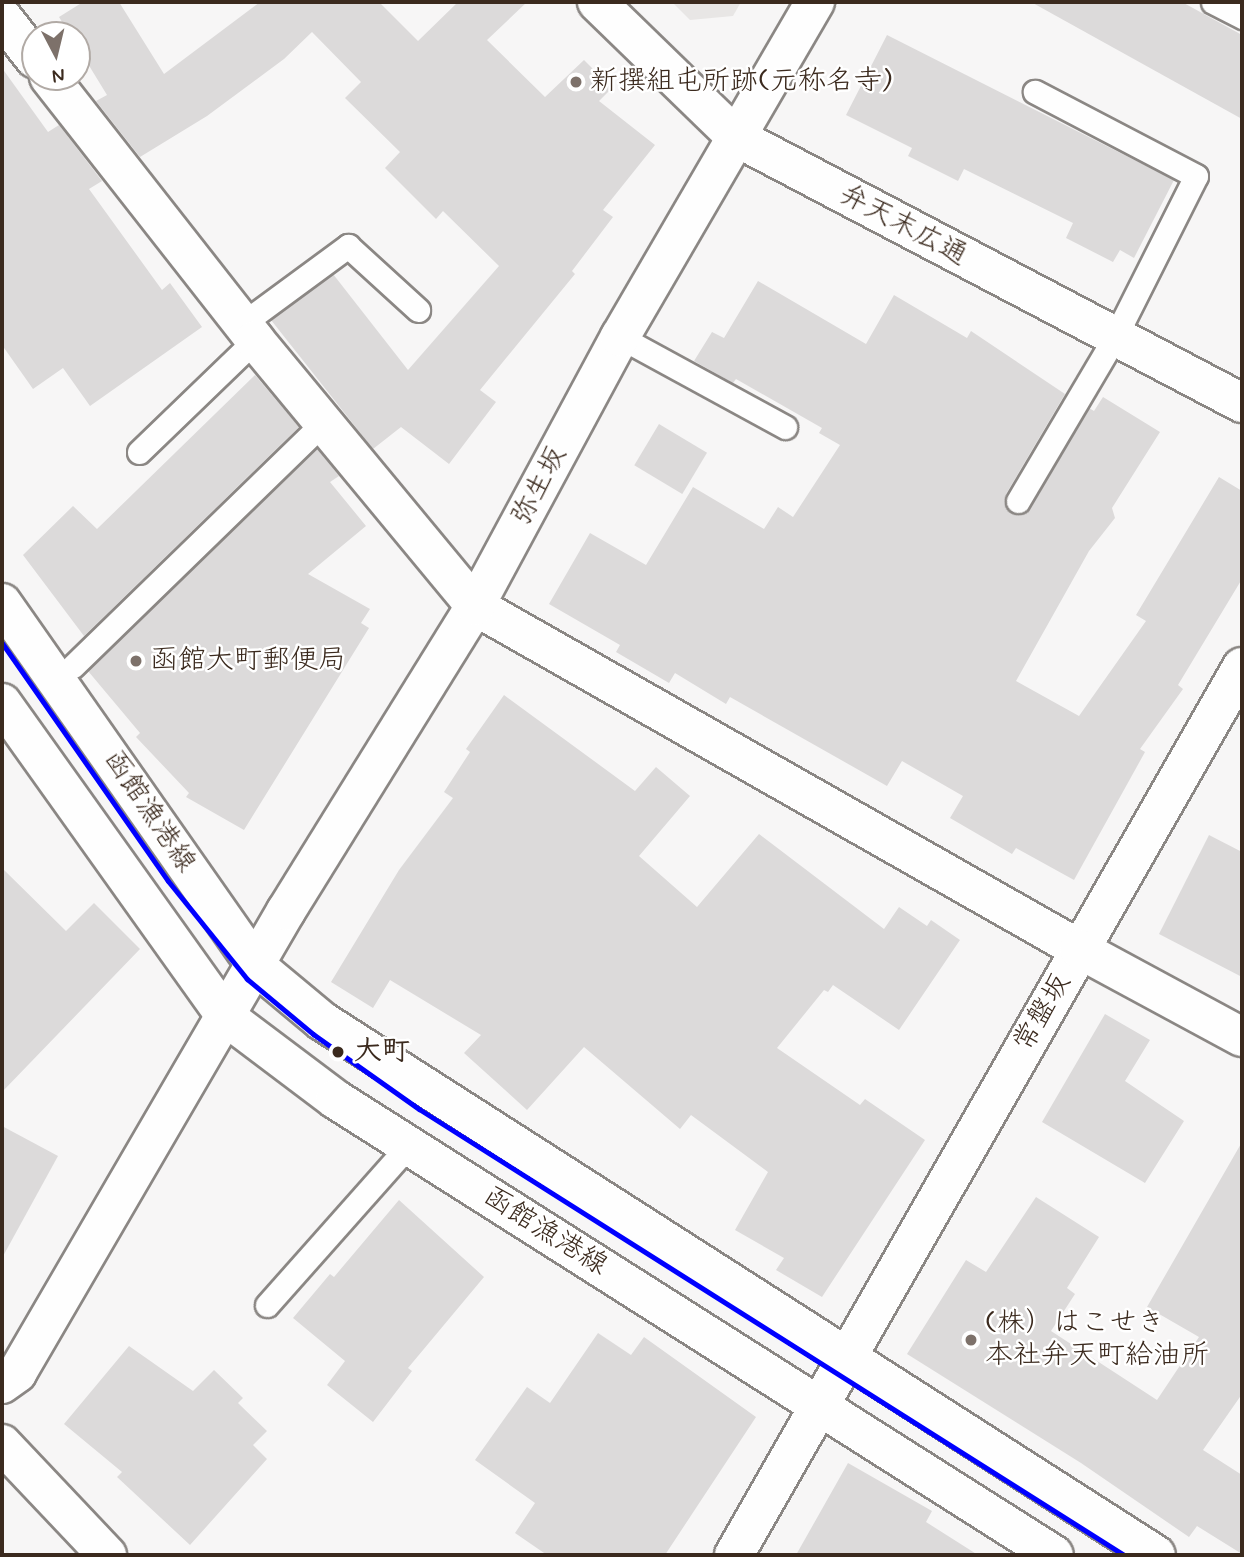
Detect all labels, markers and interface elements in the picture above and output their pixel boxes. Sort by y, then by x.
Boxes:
north arrow [21,21,91,91]
text: N [51,62,66,89]
place label: 新撰組屯所跡(元称名寺) [590,65,892,99]
marker: 新撰組屯所跡(元称名寺) [568,74,584,90]
street label: 弁天末広通 [833,178,973,274]
street label: 弥生坂 [505,441,575,531]
place label: 函館大町郵便局 [150,644,346,678]
marker: 函館大町郵便局 [128,653,144,669]
street label: 函館漁港線 [96,745,202,879]
street label: 常盤坂 [1007,968,1079,1058]
place label: 大町 [354,1035,410,1069]
marker: 大町 [328,1042,348,1062]
street label: 函館漁港線 [477,1181,613,1283]
place label: (株）はこせき 本社弁天町給油所 [985,1307,1209,1373]
marker: (株）はこせき 本社弁天町給油所 [963,1332,979,1348]

